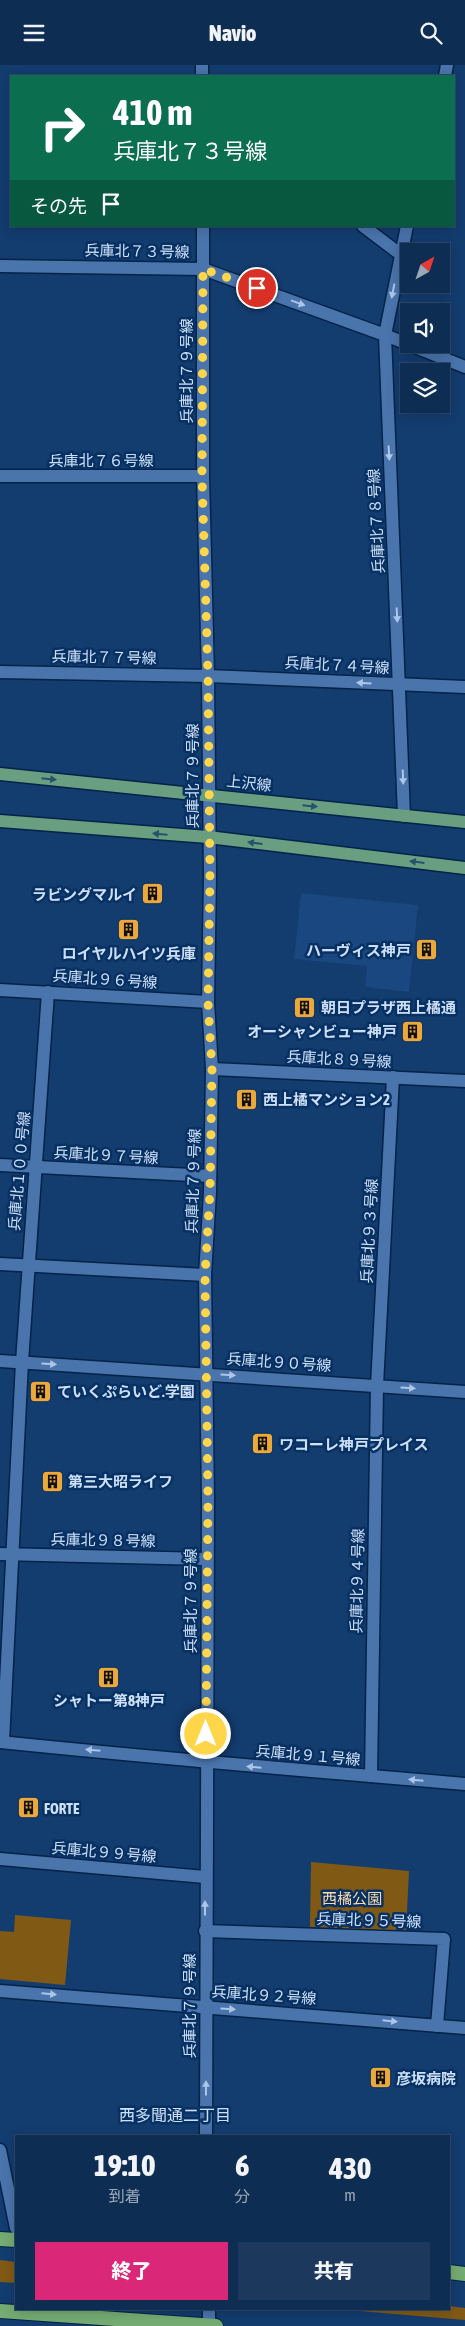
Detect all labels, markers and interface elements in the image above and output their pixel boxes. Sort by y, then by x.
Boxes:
icon: menu [20,19,48,47]
icon: search [417,19,445,47]
text: Navio [209,20,256,46]
text: 410 m [113,92,192,132]
icon: right [30,95,95,160]
text: 兵庫北７３号線 [113,138,267,164]
icon: arrive [97,190,125,218]
text: その先 [30,195,87,217]
street label: 兵庫北７３号線 [84,242,190,260]
north arrow [400,243,450,293]
map controls [400,243,450,413]
pin [236,267,278,309]
icon: arrive [243,274,271,302]
one-way arrow [389,283,397,299]
one-way arrow [291,299,306,307]
button: sound [400,303,450,353]
street label: 兵庫北７９号線 [178,318,195,424]
button: layers [400,363,450,413]
one-way arrow [385,445,393,461]
street label: 兵庫北７６号線 [48,452,154,469]
street label: 兵庫北７８号線 [365,468,387,574]
one-way arrow [393,607,401,623]
street label: 兵庫北７７号線 [51,648,157,666]
street label: 兵庫北７４号線 [284,654,390,676]
one-way arrow [356,678,372,686]
street label: 兵庫北７９号線 [184,723,201,829]
one-way arrow [399,770,407,786]
street label: 上沢線 [226,772,272,794]
one-way arrow [41,775,57,783]
one-way arrow [302,802,318,810]
one-way arrow [152,829,168,837]
one-way arrow [247,839,263,847]
one-way arrow [408,858,424,866]
building icon: ラビングマルイ [141,882,165,906]
place label: ラビングマルイ [32,886,137,903]
building icon: ロイヤルハイツ兵庫 [117,918,141,942]
building icon: ハーヴィス神戸 [415,938,439,962]
place label: ハーヴィス神戸 [306,942,411,959]
place label: ロイヤルハイツ兵庫 [62,945,196,962]
street label: 兵庫北９６号線 [52,967,158,991]
building icon: 朝日プラザ西上橘通 [293,995,317,1019]
place label: 朝日プラザ西上橘通 [321,999,456,1016]
building icon: オーシャンビュー神戸 [401,1019,425,1043]
place label: オーシャンビュー神戸 [247,1023,397,1040]
street label: 兵庫北８９号線 [286,1048,392,1070]
building icon: 西上橘マンション2 [235,1087,259,1111]
place label: 西上橘マンション2 [263,1091,390,1108]
street label: 兵庫北１００号線 [5,1110,33,1232]
street label: 兵庫北７９号線 [183,1128,203,1234]
street label: 兵庫北９７号線 [53,1144,159,1166]
street label: 兵庫北９３号線 [358,1178,380,1284]
street label: 兵庫北９０号線 [226,1350,332,1374]
one-way arrow [41,1360,57,1368]
one-way arrow [221,1371,237,1379]
building icon: ていくぷらいど.学園 [29,1379,53,1403]
place label: ていくぷらいど.学園 [57,1383,195,1400]
one-way arrow [400,1385,416,1393]
building icon: ワコーレ神戸プレイス [251,1432,275,1456]
place label: ワコーレ神戸プレイス [279,1436,429,1453]
building icon: 第三大昭ライフ [40,1469,64,1493]
place label: 第三大昭ライフ [68,1473,173,1490]
street label: 兵庫北９４号線 [348,1528,366,1634]
street label: 兵庫北９８号線 [50,1531,156,1549]
street label: 兵庫北７９号線 [182,1548,199,1654]
building icon: シャトー第8神戸 [97,1665,121,1689]
place label: シャトー第8神戸 [53,1692,165,1709]
position arrow [179,1707,231,1759]
street label: 兵庫北９１号線 [255,1742,361,1768]
one-way arrow [85,1746,101,1754]
one-way arrow [246,1763,262,1771]
one-way arrow [408,1775,424,1783]
building icon: FORTE [16,1796,40,1820]
place label: FORTE [44,1800,80,1817]
street label: 兵庫北９９号線 [51,1839,157,1865]
park label: 西橘公園 [322,1890,382,1907]
one-way arrow [201,1899,209,1915]
street label: 兵庫北９５号線 [316,1910,422,1930]
street label: 兵庫北７９号線 [181,1953,198,2059]
street label: 兵庫北９２号線 [211,1983,317,2007]
one-way arrow [41,1991,57,1999]
one-way arrow [220,2005,236,2013]
one-way arrow [382,2018,398,2026]
building icon: 彦坂病院 [368,2066,392,2090]
place label: 彦坂病院 [396,2070,456,2087]
one-way arrow [202,2079,210,2095]
district label: 西多聞通二丁目 [119,2106,231,2124]
text: 19:10 [94,2148,155,2182]
text: 6 [235,2148,249,2182]
text: 430 [329,2151,371,2185]
text: m [344,2186,356,2204]
text: 到着 [109,2187,141,2205]
text: 分 [234,2187,250,2205]
button: 終了 [35,2242,228,2300]
button: 共有 [238,2242,430,2300]

